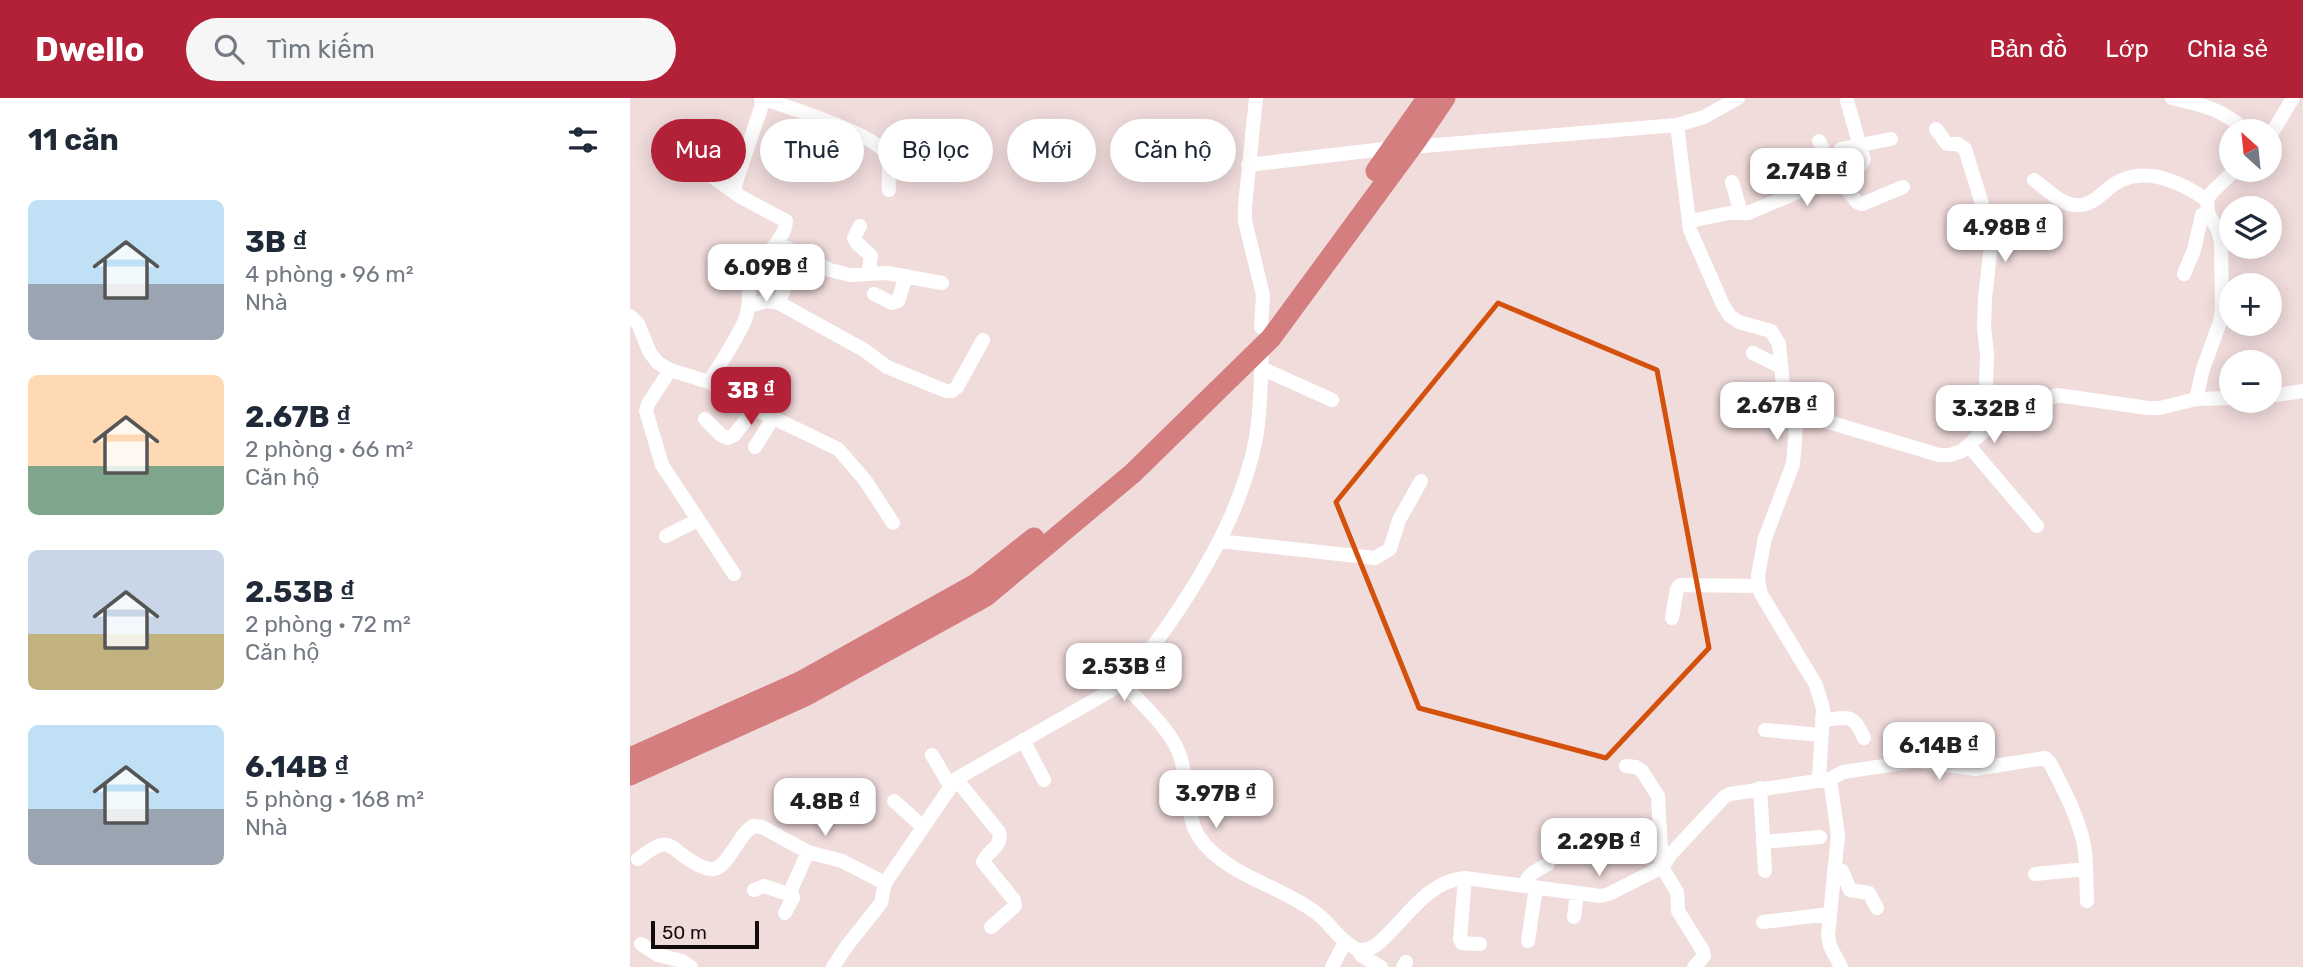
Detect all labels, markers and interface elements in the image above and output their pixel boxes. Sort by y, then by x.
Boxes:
search box [186,18,676,81]
text: Dwello [35,30,144,69]
icon: search [210,30,248,68]
text: Tìm kiếm [266,34,375,65]
text: Bản đồ [1989,35,2067,63]
text: Lớp [2105,35,2149,63]
text: Chia sẻ [2187,35,2268,63]
chip: Mua [651,119,746,182]
chip: Thuê [760,119,864,182]
chip: Bộ lọc [878,119,993,182]
chip: Mới [1007,119,1096,182]
chip: Căn hộ [1110,119,1236,182]
north arrow [2219,119,2282,182]
map controls [2219,119,2282,413]
icon: filters [564,121,602,159]
text: 11 căn [28,122,119,158]
pin: 2.74B ₫ [1742,148,1872,208]
text: 2.74B ₫ [1766,157,1848,185]
button: layers [2219,196,2282,259]
pin: 4.98B ₫ [1940,204,2070,264]
text: 4.98B ₫ [1963,213,2047,241]
text: 3B ₫ [245,224,308,260]
icon: home [84,228,168,312]
pin: 6.09B ₫ [701,244,831,304]
text: 6.09B ₫ [724,253,808,281]
text: 4 phòng · 96 m² [245,260,414,288]
button: + [2219,273,2282,336]
text: Nhà [245,288,288,316]
button: − [2219,350,2282,413]
pin: 3B ₫ [710,368,792,427]
text: 3B ₫ [727,376,775,404]
pin: 2.67B ₫ [1712,382,1842,442]
pin: 3.32B ₫ [1929,386,2059,445]
text: 2.67B ₫ [1736,391,1818,419]
text: 3.32B ₫ [1952,394,2036,422]
text: 2.67B ₫ [245,399,351,435]
icon: home [84,403,168,487]
text: 2 phòng · 66 m² [245,435,413,463]
text: Căn hộ [245,463,319,491]
text: 2.53B ₫ [245,574,355,610]
icon: home [84,578,168,662]
text: 2 phòng · 72 m² [245,610,411,638]
text: Căn hộ [245,638,319,666]
pin: 2.53B ₫ [1059,644,1189,703]
text: 2.53B ₫ [1082,652,1166,680]
pin: 6.14B ₫ [1874,722,2004,782]
text: 6.14B ₫ [1899,731,1979,759]
text: 6.14B ₫ [245,749,349,785]
icon: home [84,753,168,837]
pin: 3.97B ₫ [1151,770,1281,830]
pin: 4.8B ₫ [768,778,882,838]
text: 3.97B ₫ [1175,779,1257,807]
text: 5 phòng · 168 m² [245,785,424,813]
text: 4.8B ₫ [790,787,860,815]
text: Nhà [245,813,288,841]
pin: 2.29B ₫ [1534,818,1664,878]
text: 2.29B ₫ [1557,827,1641,855]
scale bar [651,918,760,950]
text: 50 m [662,921,707,944]

